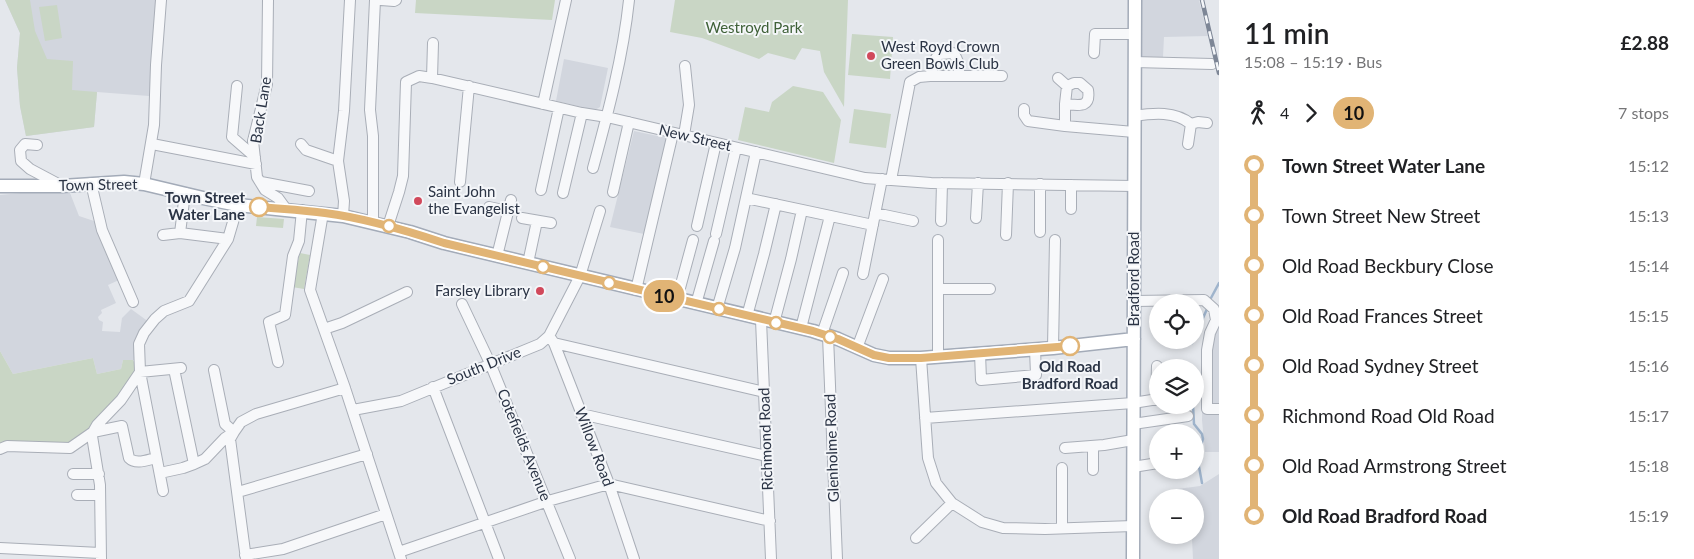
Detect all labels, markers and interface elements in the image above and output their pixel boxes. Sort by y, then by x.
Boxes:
text: 11 min [1244,16,1329,50]
park label: Westroyd Park [706,18,803,36]
text: £2.88 [1620,31,1669,54]
place label: West Royd Crown Green Bowls Club [881,37,1000,72]
marker: West Royd Crown Green Bowls Club [865,50,877,62]
text: 15:08 – 15:19 · Bus [1244,52,1382,71]
street label: Back Lane [246,75,274,144]
icon: walk [1244,99,1272,127]
icon: forward [1297,99,1325,127]
text: 10 [1343,102,1364,124]
text: 4 [1280,103,1289,122]
text: 7 stops [1618,103,1669,122]
street label: New Street [657,120,734,154]
text: Town Street Water Lane [1282,154,1485,177]
text: 15:12 [1628,156,1669,175]
street label: Town Street [58,174,138,194]
place label: Saint John the Evangelist [428,182,520,217]
place label: Town Street Water Lane [165,188,245,223]
marker: Saint John the Evangelist [412,195,424,207]
marker: Town Street Water Lane [249,197,269,217]
text: Town Street New Street [1282,204,1480,227]
text: 15:13 [1628,206,1669,225]
unlabelled marker [382,219,396,233]
street label: Bradford Road [1124,232,1142,326]
text: Old Road Beckbury Close [1282,254,1493,277]
text: 15:14 [1628,256,1669,275]
unlabelled marker [536,260,550,274]
unlabelled marker [602,276,616,290]
line badge: 10 [642,280,686,312]
place label: Farsley Library [435,281,530,299]
marker: Farsley Library [534,285,546,297]
text: 10 [654,285,674,307]
map controls [1149,294,1204,544]
button: locate [1149,294,1204,349]
unlabelled marker [712,302,726,316]
text: Old Road Frances Street [1282,304,1483,327]
text: 15:15 [1628,306,1669,325]
unlabelled marker [769,316,783,330]
unlabelled marker [823,330,837,344]
marker: Old Road Bradford Road [1060,336,1080,356]
street label: South Drive [444,342,523,388]
text: Old Road Sydney Street [1282,354,1479,377]
text: 15:16 [1628,356,1669,375]
place label: Old Road Bradford Road [1022,357,1118,392]
button: layers [1149,359,1204,414]
street label: Cotefields Avenue [494,386,556,503]
street label: Richmond Road [754,387,776,491]
street label: Glenholme Road [820,393,842,503]
text: Richmond Road Old Road [1282,404,1495,427]
street label: Willow Road [572,405,618,489]
text: 15:17 [1628,406,1669,425]
button: + [1149,424,1204,479]
text: Old Road Armstrong Street [1282,454,1506,477]
text: 15:18 [1628,456,1669,475]
button: − [1149,489,1204,544]
text: Old Road Bradford Road [1282,504,1487,527]
text: 15:19 [1628,506,1669,525]

